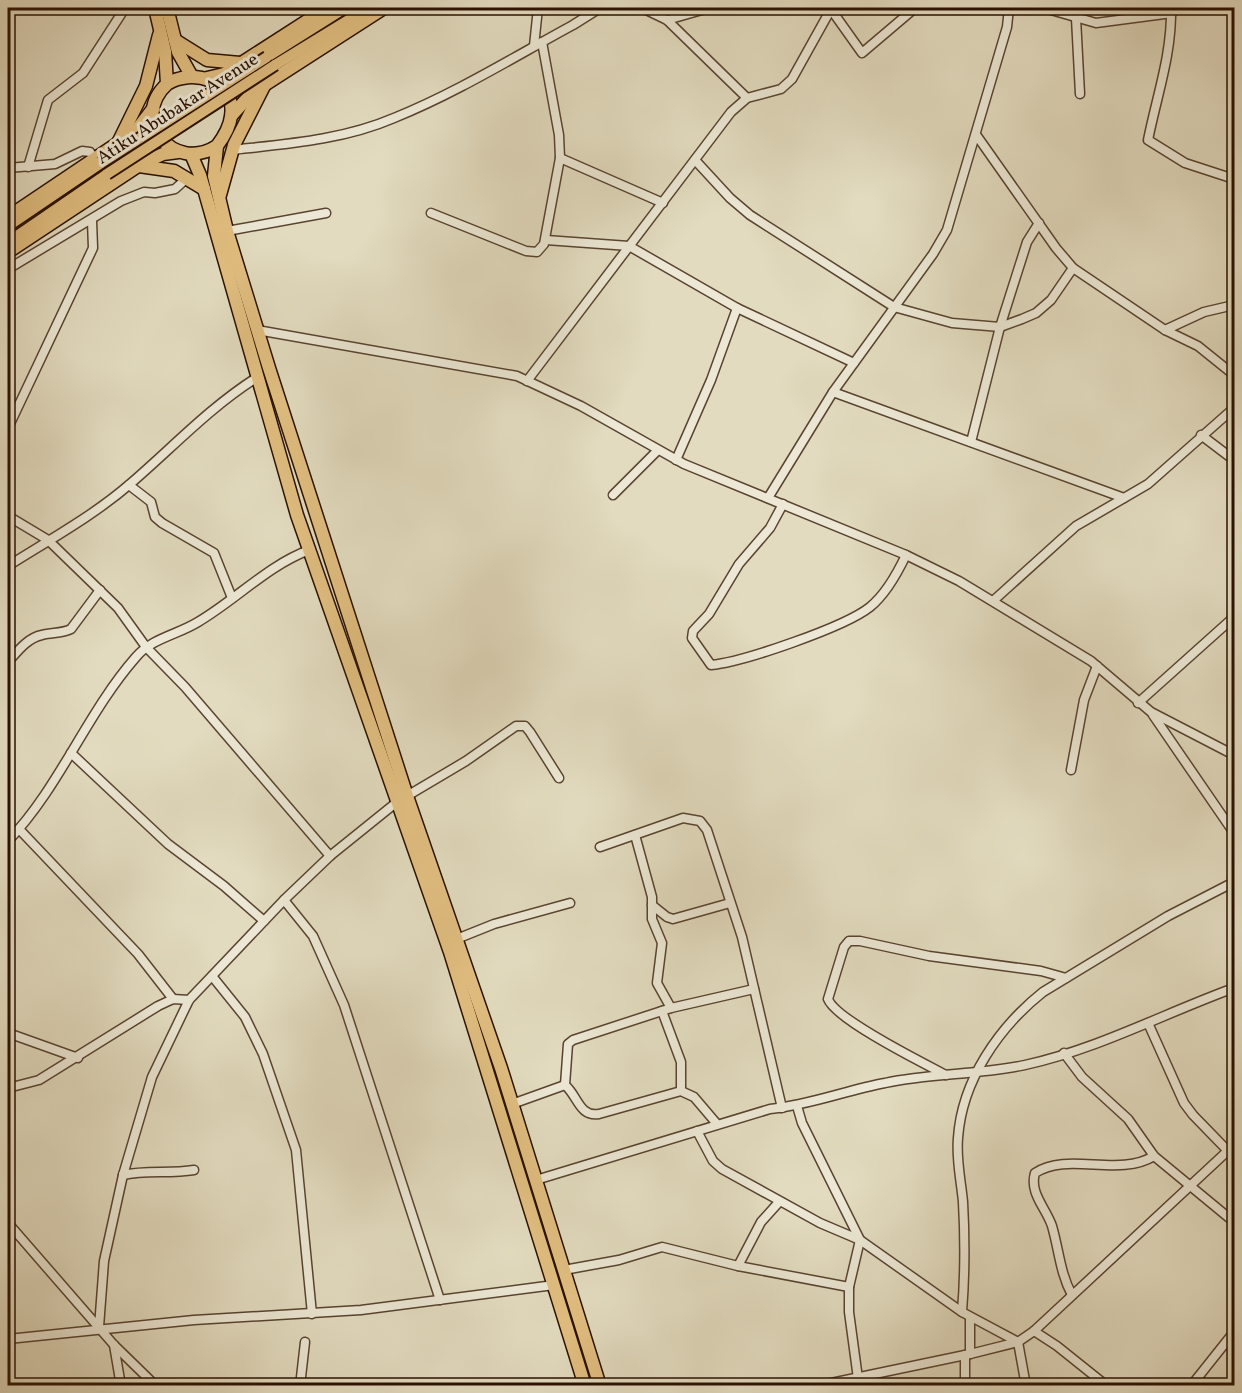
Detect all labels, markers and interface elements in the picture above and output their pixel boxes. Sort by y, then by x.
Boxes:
street label: Atiku Abubakar Avenue [92,48,263,171]

